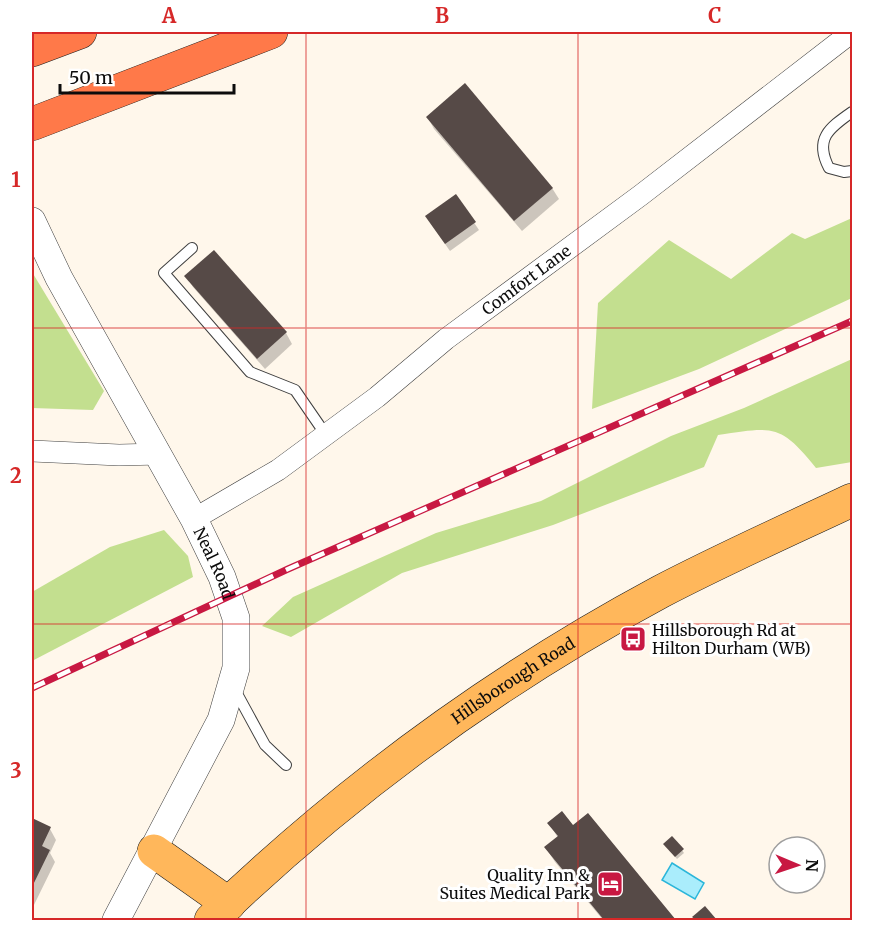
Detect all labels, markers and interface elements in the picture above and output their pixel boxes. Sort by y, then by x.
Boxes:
text: A [161,3,177,28]
text: B [435,3,449,28]
text: C [708,3,722,28]
scale bar [60,57,234,95]
text: 50 m [69,66,113,89]
text: 1 [11,167,21,192]
street label: Comfort Lane [478,240,575,319]
text: 2 [10,463,22,488]
street label: Neal Road [189,524,239,602]
place label: Hillsborough Rd at Hilton Durham (WB) [652,620,811,658]
bus stop icon: Hillsborough Rd at Hilton Durham (WB) [618,624,648,654]
street label: Hillsborough Road [447,633,579,728]
text: 3 [10,758,22,783]
north arrow [767,835,827,895]
text: N [802,859,822,873]
place label: Quality Inn & Suites Medical Park [440,865,591,903]
hotel icon: Quality Inn & Suites Medical Park [595,869,625,899]

